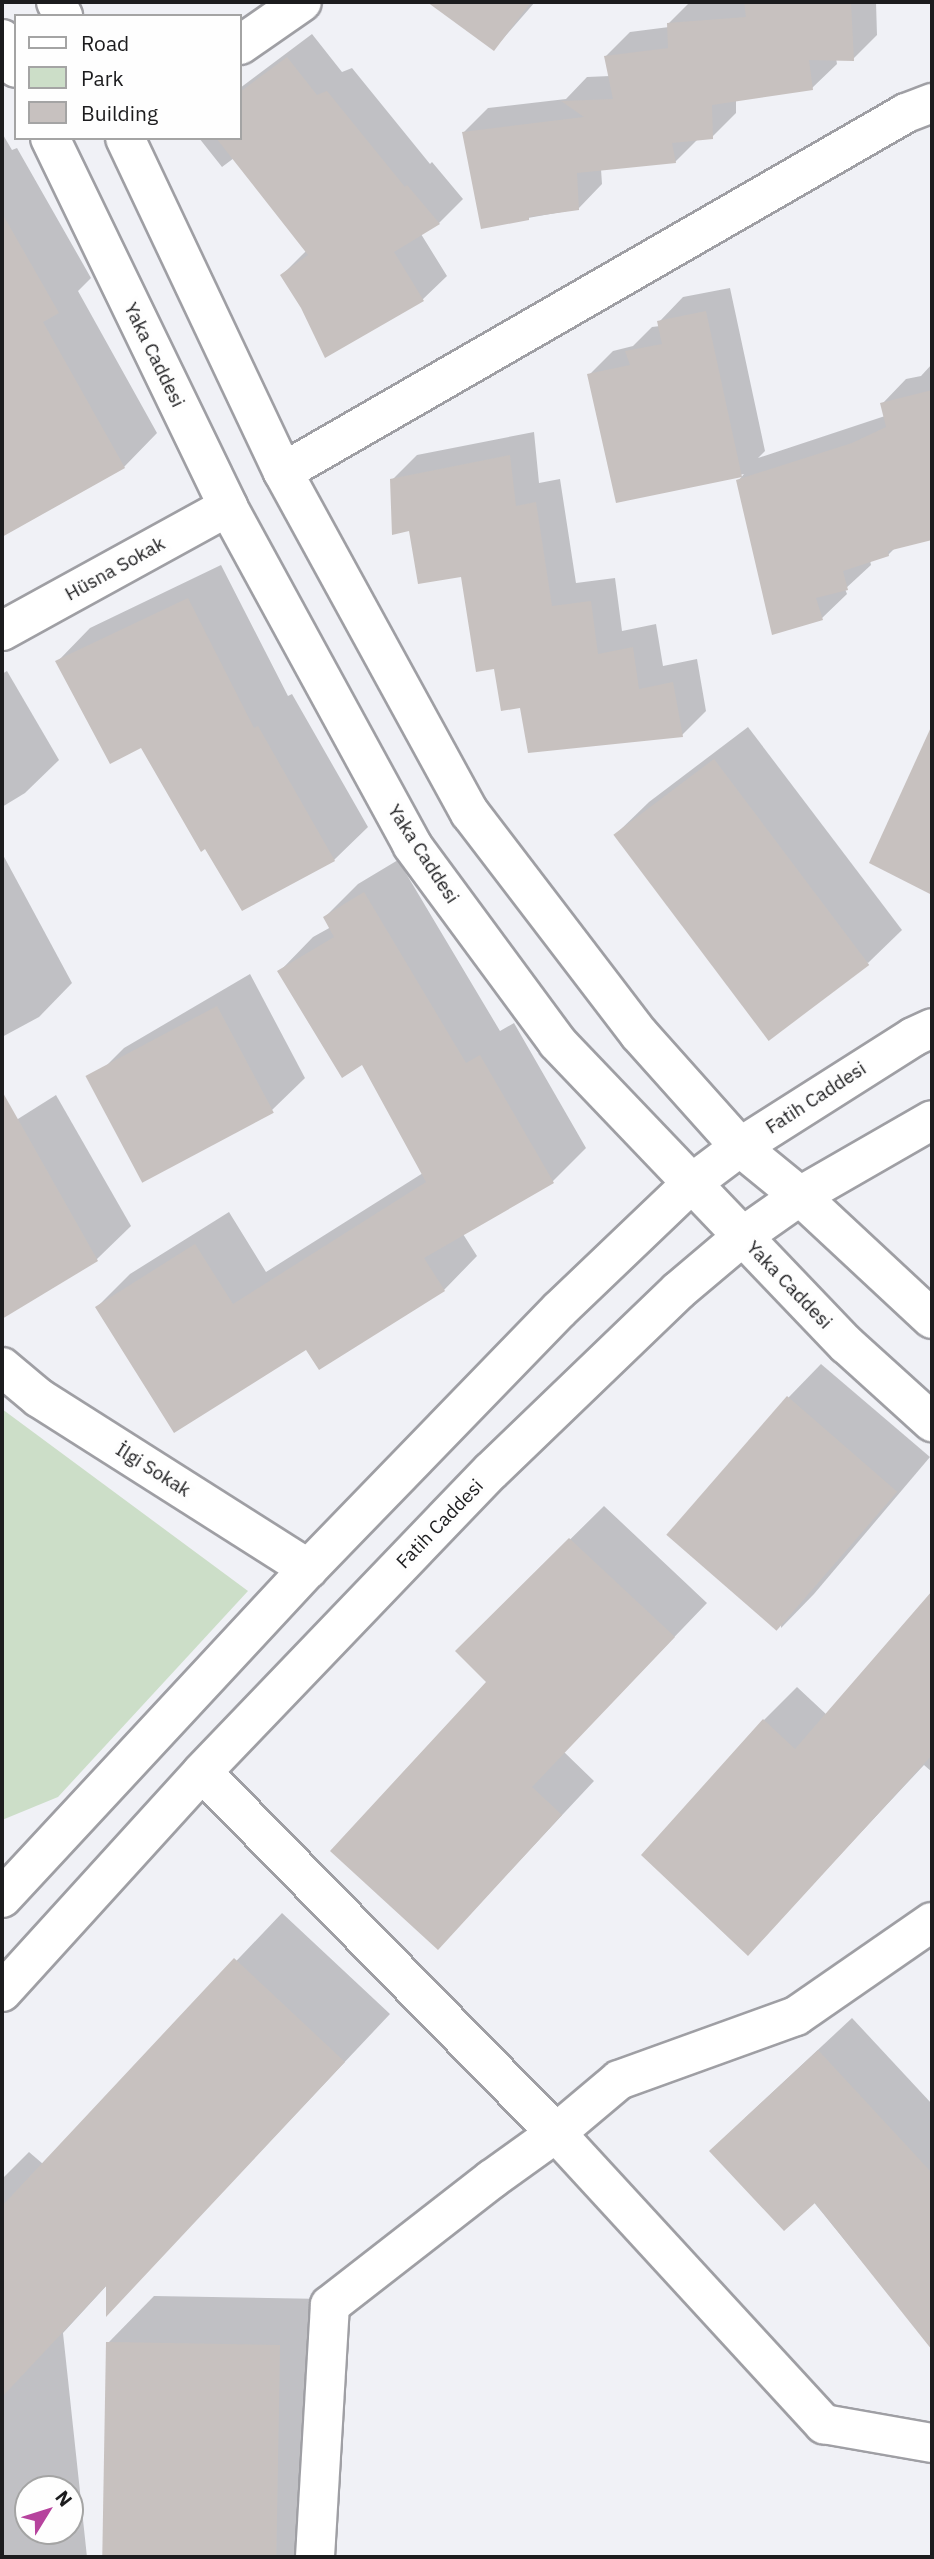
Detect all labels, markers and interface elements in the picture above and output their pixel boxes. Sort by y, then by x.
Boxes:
legend [14,14,242,140]
text: Road [81,29,129,57]
text: Park [81,64,124,92]
text: Building [81,99,158,127]
street label: Yaka Caddesi [119,299,189,411]
street label: Hüsna Sokak [61,532,169,606]
street label: Yaka Caddesi [383,800,463,908]
street label: Fatih Caddesi [762,1057,870,1139]
street label: Yaka Caddesi [741,1236,837,1334]
street label: İlgi Sokak [111,1438,195,1502]
street label: Fatih Caddesi [392,1475,488,1573]
north arrow [14,2475,84,2545]
text: N [50,2485,78,2511]

